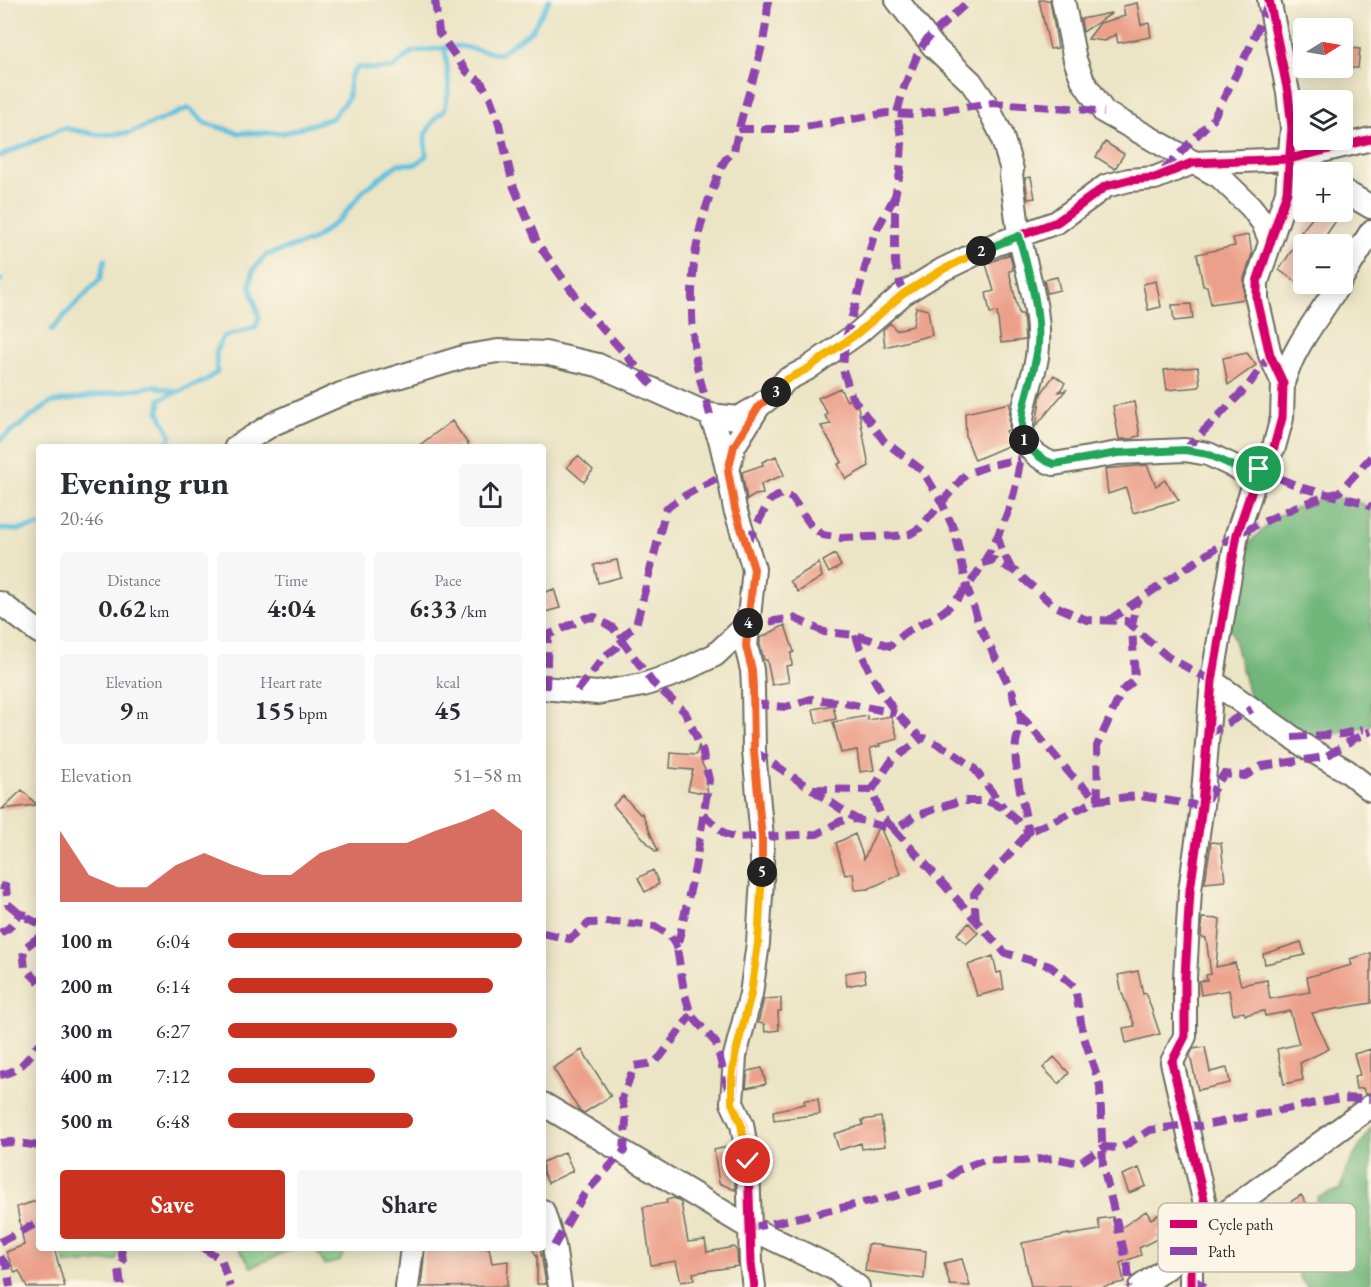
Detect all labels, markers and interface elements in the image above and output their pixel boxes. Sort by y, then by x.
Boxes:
north arrow [1293,18,1353,78]
map controls [1293,18,1353,294]
button: layers [1293,90,1353,150]
button: + [1293,162,1353,222]
button: − [1293,234,1353,294]
pin: 2 [966,236,996,266]
text: 2 [977,240,985,261]
pin: 3 [761,377,791,407]
text: 3 [772,381,780,402]
pin: 1 [1009,425,1039,455]
text: 1 [1020,429,1028,450]
pin [1233,443,1284,494]
icon: arrive [1242,452,1275,485]
text: Evening run [60,461,229,504]
button: share [459,464,522,527]
text: 20:46 [60,505,103,531]
text: Distance [107,570,161,591]
text: Time [274,570,308,591]
text: Pace [435,570,461,591]
text: 0.62 [99,591,146,625]
text: 4:04 [267,591,315,625]
text: 6:33 [409,591,458,625]
text: km [146,601,169,622]
text: /km [458,601,487,622]
pin: 4 [733,608,763,638]
text: 4 [744,612,752,633]
text: Elevation [105,672,163,693]
text: Heart rate [260,672,322,693]
text: kcal [436,672,460,693]
text: 9 [119,693,133,727]
text: 155 [254,693,296,727]
text: 45 [434,693,462,727]
text: m [133,703,149,724]
text: bpm [296,703,328,724]
text: Elevation [60,762,132,788]
text: 51–58 m [453,762,522,788]
pin: 5 [747,857,777,887]
text: 5 [758,861,766,882]
text: 100 m [60,928,113,954]
text: 6:04 [156,928,190,954]
text: 200 m [60,973,113,999]
text: 6:14 [156,973,190,999]
text: 300 m [60,1018,113,1044]
text: 6:27 [156,1018,190,1044]
text: 400 m [60,1063,113,1089]
text: 7:12 [156,1063,190,1089]
text: 500 m [60,1108,113,1134]
text: 6:48 [156,1108,190,1134]
pin [722,1135,773,1186]
icon: check [731,1144,764,1177]
button: Save [60,1170,285,1239]
button: Share [297,1170,522,1239]
legend [1158,1203,1356,1272]
text: Cycle path [1208,1214,1273,1235]
text: Path [1208,1241,1236,1262]

